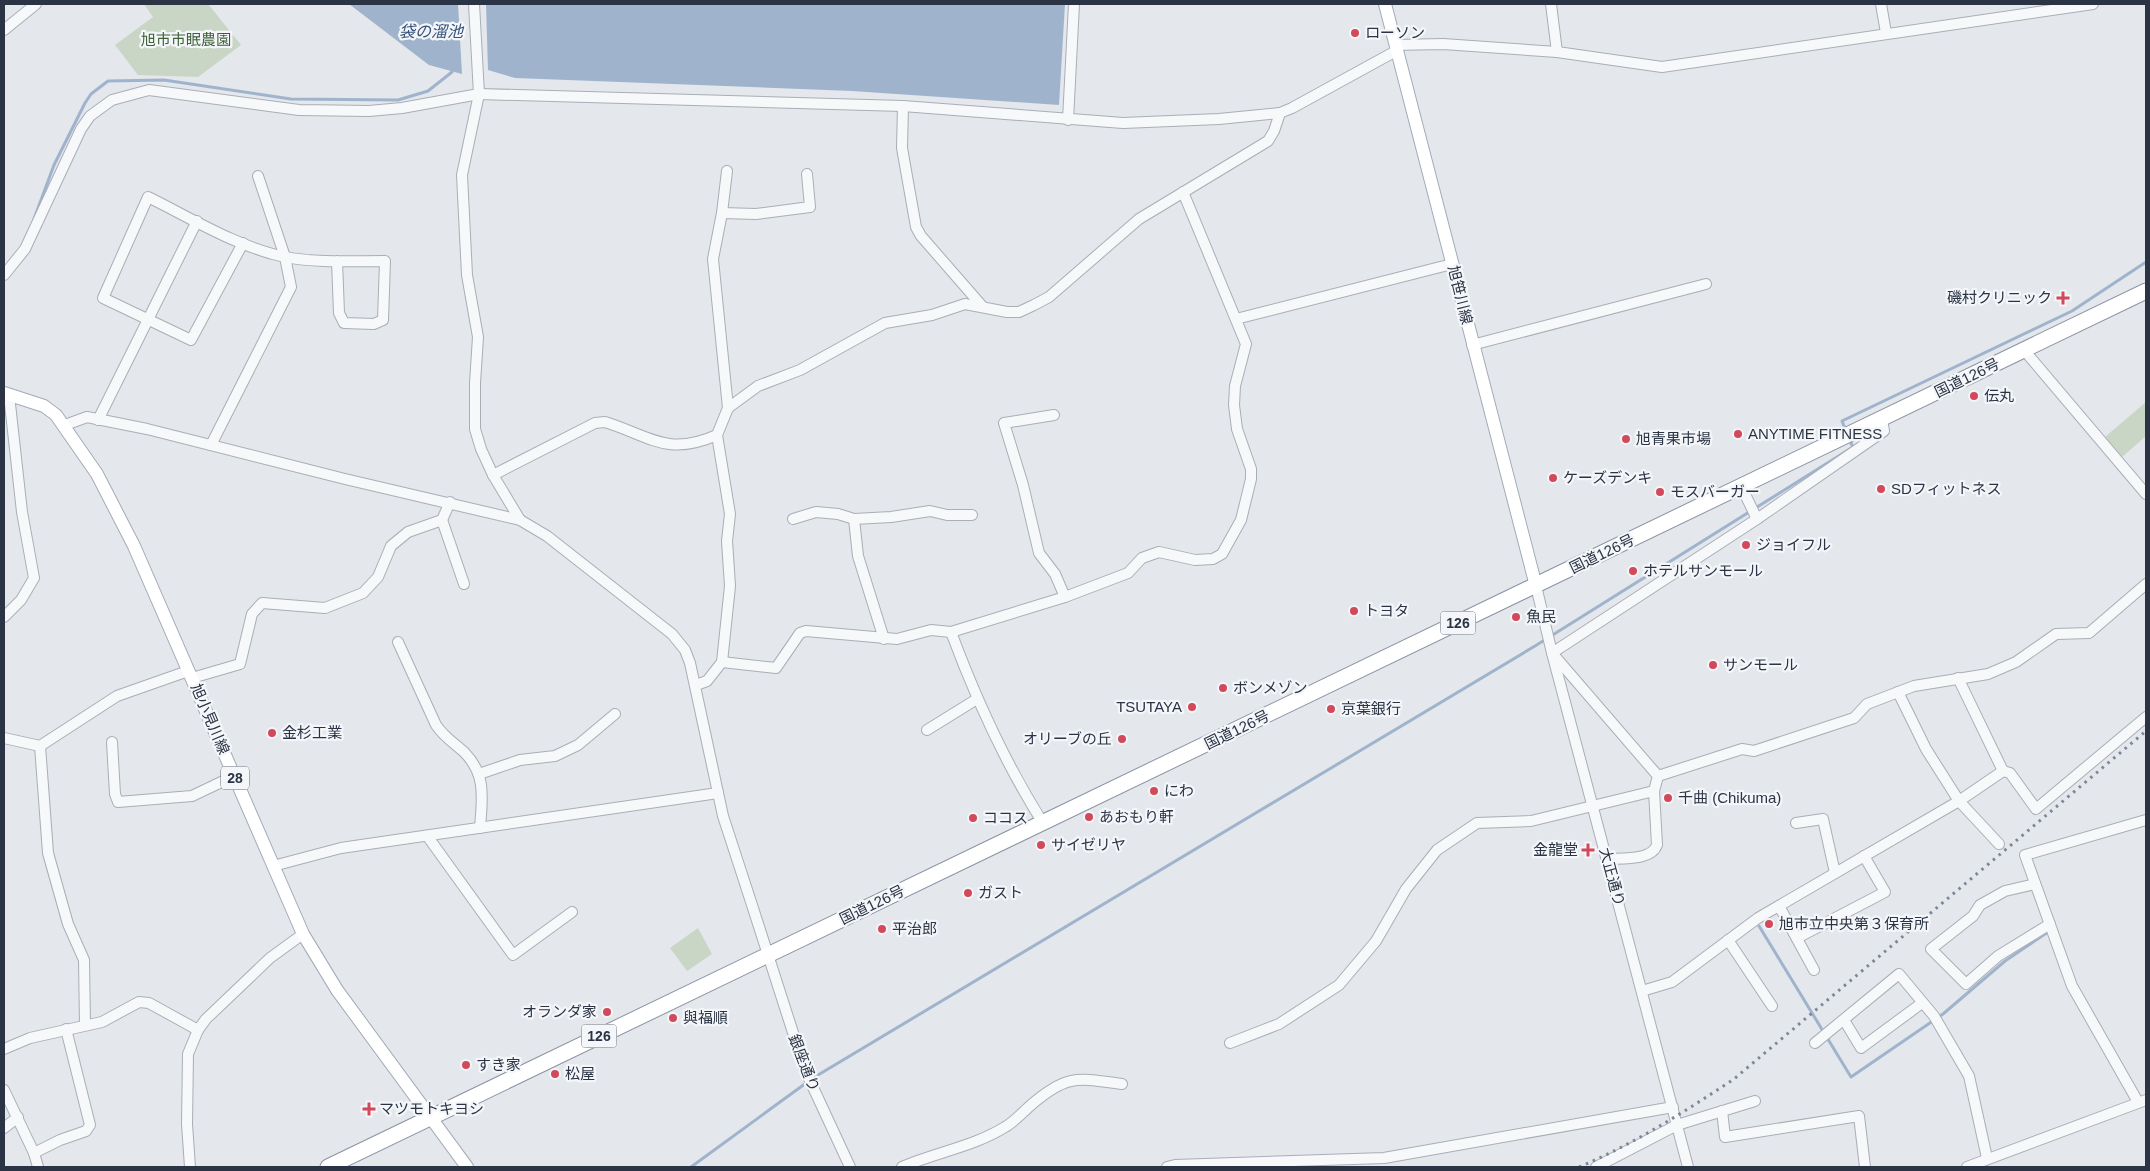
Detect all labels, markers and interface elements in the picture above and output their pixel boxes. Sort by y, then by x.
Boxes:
water label: 袋の溜池 [399,23,465,40]
place label: ローソン [1365,24,1425,41]
marker: ローソン [1349,27,1361,39]
park label: 旭市市眠農園 [141,31,231,48]
street label: 旭笹川線 [1445,264,1476,326]
place label: 磯村クリニック [1947,289,2052,306]
marker: 磯村クリニック [2056,291,2070,305]
street label: 国道126号 [1932,355,2002,401]
place label: 伝丸 [1984,387,2014,404]
marker: 伝丸 [1968,390,1980,402]
place label: ANYTIME FITNESS [1748,425,1882,442]
marker: ANYTIME FITNESS [1732,428,1744,440]
place label: 旭青果市場 [1636,430,1711,447]
marker: 旭青果市場 [1620,433,1632,445]
place label: ケーズデンキ [1563,469,1652,486]
marker: ケーズデンキ [1547,472,1559,484]
place label: SDフィットネス [1891,480,2002,497]
place label: モスバーガー [1670,483,1760,500]
marker: SDフィットネス [1875,483,1887,495]
marker: モスバーガー [1654,486,1666,498]
street label: 国道126号 [1567,531,1637,577]
place label: ジョイフル [1756,536,1831,553]
marker: ジョイフル [1740,539,1752,551]
place label: ホテルサンモール [1643,562,1763,579]
marker: ホテルサンモール [1627,565,1639,577]
place label: トヨタ [1364,602,1409,619]
marker: トヨタ [1348,605,1360,617]
place label: 魚民 [1526,608,1556,625]
marker: 魚民 [1510,611,1522,623]
road number: 126 [1440,612,1476,634]
place label: サンモール [1723,656,1798,673]
marker: サンモール [1707,659,1719,671]
place label: ボンメゾン [1233,679,1308,696]
street label: 旭小見川線 [188,681,233,757]
marker: ボンメゾン [1217,682,1229,694]
place label: TSUTAYA [1116,698,1182,715]
place label: 京葉銀行 [1341,700,1401,717]
marker: TSUTAYA [1186,701,1198,713]
marker: 京葉銀行 [1325,703,1337,715]
street label: 国道126号 [1202,707,1272,753]
place label: 金杉工業 [282,724,342,741]
marker: 金杉工業 [266,727,278,739]
place label: オリーブの丘 [1023,730,1112,747]
marker: オリーブの丘 [1116,733,1128,745]
road number: 28 [221,766,249,790]
place label: にわ [1164,782,1194,799]
marker: にわ [1148,785,1160,797]
place label: 千曲 (Chikuma) [1678,789,1781,806]
marker: 千曲 (Chikuma) [1662,792,1674,804]
place label: あおもり軒 [1099,808,1174,825]
place label: ココス [983,809,1028,826]
marker: あおもり軒 [1083,811,1095,823]
marker: ココス [967,812,979,824]
place label: サイゼリヤ [1051,836,1126,853]
marker: サイゼリヤ [1035,839,1047,851]
place label: 金龍堂 [1533,841,1578,858]
marker: 金龍堂 [1582,844,1594,856]
street label: 大正通り [1597,846,1628,908]
street label: 国道126号 [837,882,907,928]
place label: ガスト [978,884,1023,901]
marker: ガスト [962,887,974,899]
place label: 旭市立中央第３保育所 [1779,915,1929,932]
marker: 旭市立中央第３保育所 [1763,918,1775,930]
place label: 平治郎 [892,920,937,937]
marker: 平治郎 [876,923,888,935]
place label: オランダ家 [522,1003,597,1020]
marker: オランダ家 [601,1006,613,1018]
place label: 與福順 [683,1009,728,1026]
marker: 與福順 [667,1012,679,1024]
road number: 126 [582,1024,616,1048]
street label: 銀座通り [786,1032,823,1094]
place label: すき家 [476,1056,521,1073]
marker: すき家 [460,1059,472,1071]
place label: 松屋 [565,1065,595,1082]
marker: 松屋 [549,1068,561,1080]
place label: マツモトキヨシ [379,1100,484,1117]
marker: マツモトキヨシ [363,1103,375,1115]

